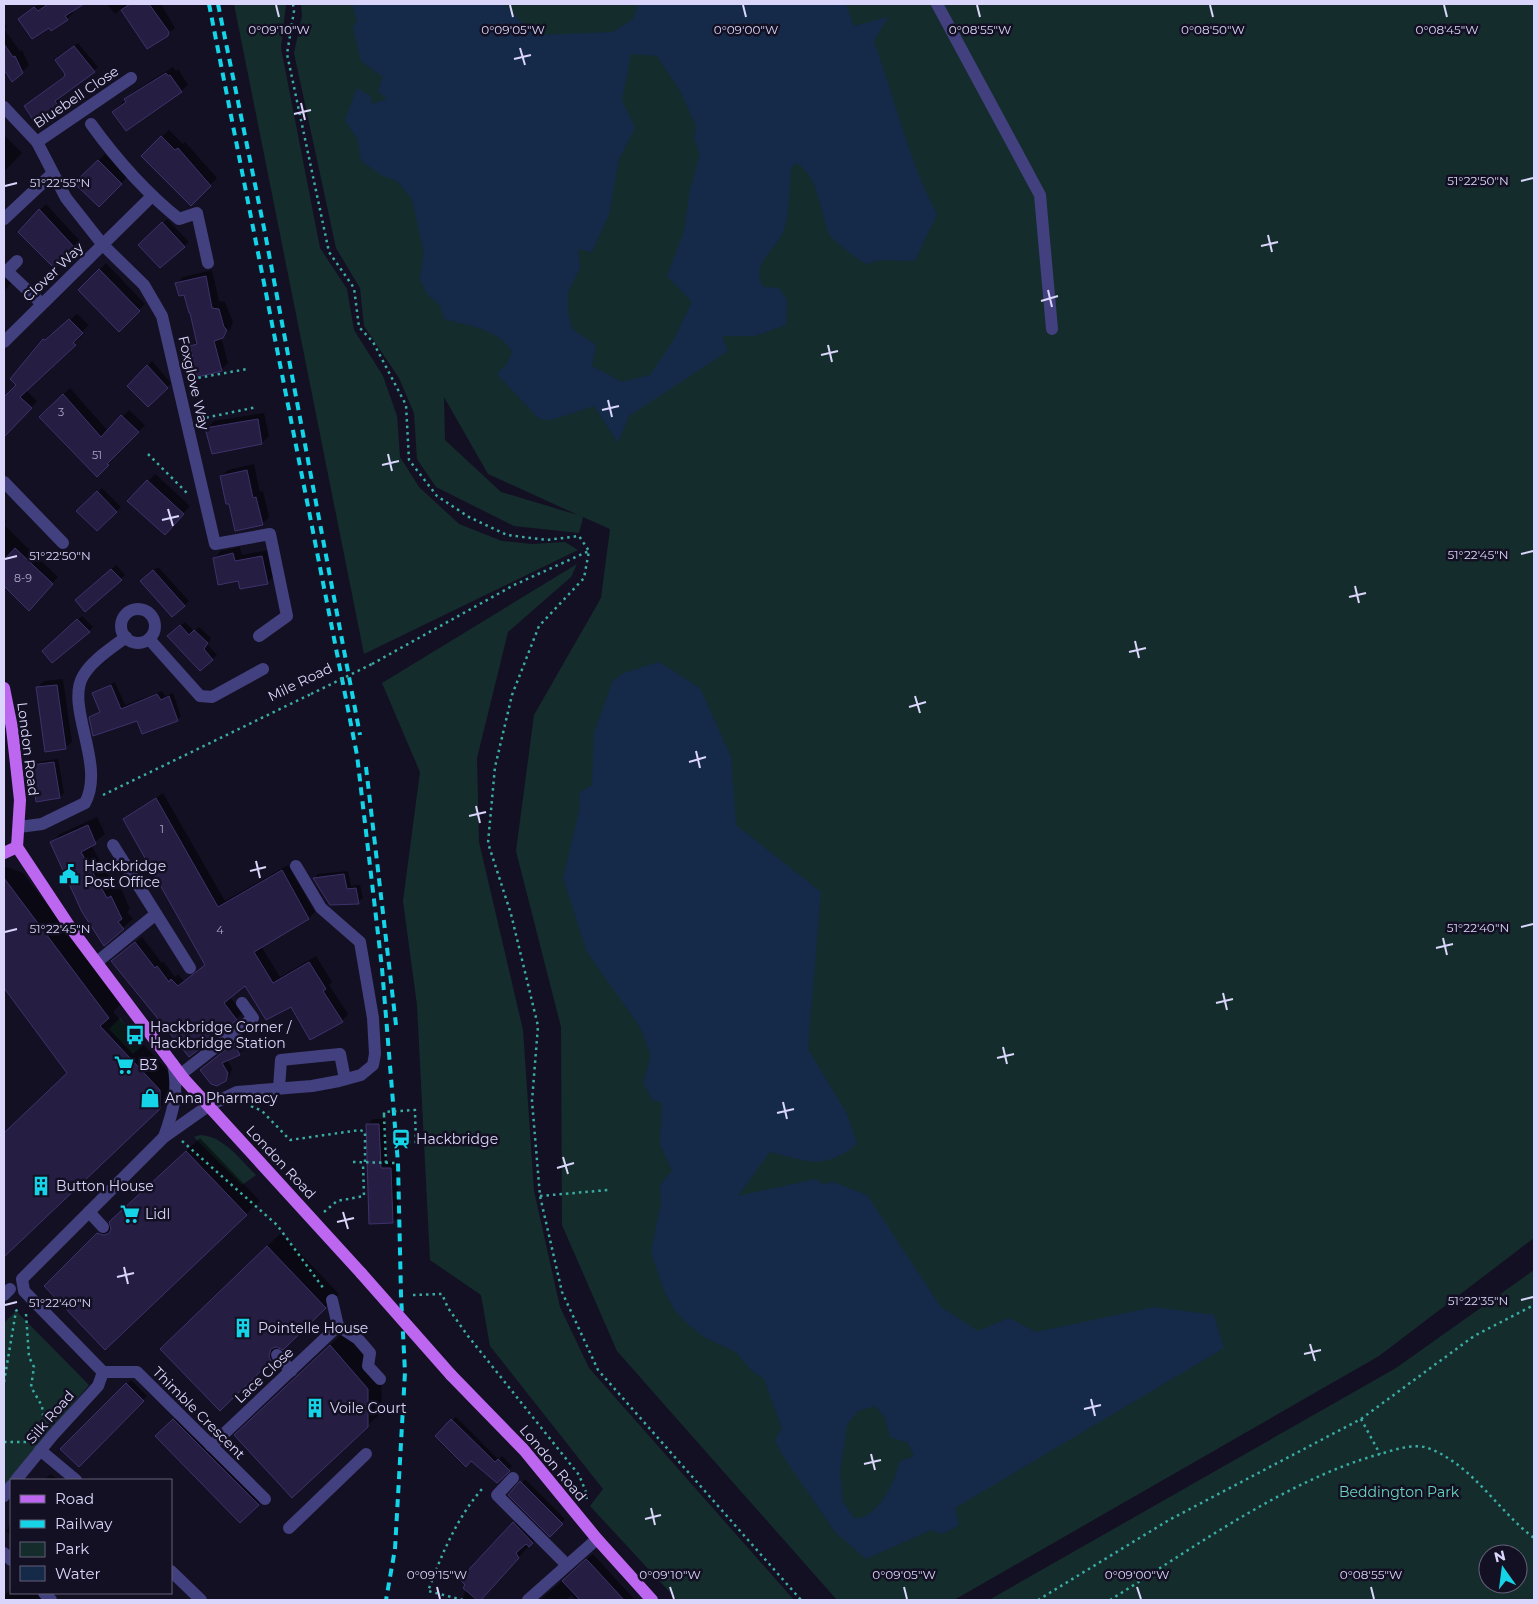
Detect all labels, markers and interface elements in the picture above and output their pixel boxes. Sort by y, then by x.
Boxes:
text: 0°09'10"W [248,22,310,37]
text: 0°09'05"W [481,22,545,37]
text: 0°09'00"W [714,22,778,37]
text: 0°08'55"W [949,22,1011,37]
text: 0°08'50"W [1181,22,1245,37]
text: 0°08'45"W [1415,22,1479,37]
street label: Bluebell Close [30,62,122,132]
text: 51°22'50"N [1447,173,1509,188]
text: 51°22'55"N [30,175,90,190]
street label: Clover Way [19,238,88,305]
street label: Foxglove Way [174,334,214,432]
house number: 3 [58,405,64,419]
house number: 51 [92,448,102,462]
text: 51°22'45"N [1447,547,1509,562]
text: 51°22'50"N [29,548,91,563]
house number: 8-9 [14,571,32,585]
street label: Mile Road [265,659,335,705]
street label: London Road [13,701,43,797]
house number: 1 [160,822,164,836]
place label: Hackbridge Post Office [84,857,166,891]
public building icon: Hackbridge Post Office [58,863,80,885]
text: 51°22'40"N [1447,920,1509,935]
text: 51°22'45"N [29,921,91,936]
house number: 4 [216,923,224,937]
place label: Hackbridge Corner / Hackbridge Station [150,1018,293,1052]
bus stop icon: Hackbridge Corner / Hackbridge Station [124,1024,146,1046]
supermarket icon: B3 [113,1054,135,1076]
place label: B3 [139,1056,158,1074]
shop icon: Anna Pharmacy [139,1087,161,1109]
place label: Anna Pharmacy [165,1089,278,1107]
street label: London Road [242,1121,320,1203]
station icon: Hackbridge [390,1128,412,1150]
place label: Hackbridge [416,1130,498,1148]
building icon: Button House [30,1175,52,1197]
place label: Button House [56,1177,154,1195]
supermarket icon: Lidl [119,1203,141,1225]
place label: Lidl [145,1205,170,1223]
text: 51°22'35"N [1448,1293,1508,1308]
text: 51°22'40"N [29,1295,91,1310]
building icon: Pointelle House [232,1317,254,1339]
place label: Pointelle House [258,1319,368,1337]
street label: Lace Close [231,1343,297,1407]
street label: Thimble Crescent [149,1363,249,1463]
street label: Silk Road [22,1387,78,1447]
building icon: Voile Court [304,1397,326,1419]
place label: Voile Court [330,1399,407,1417]
street label: London Road [516,1421,590,1505]
legend [10,1479,172,1594]
park label: Beddington Park [1339,1483,1460,1501]
text: Road [55,1489,94,1508]
text: Railway [55,1514,113,1533]
text: Park [55,1539,89,1558]
north arrow [1478,1544,1528,1594]
text: N [1492,1546,1508,1566]
text: Water [55,1564,101,1583]
text: 0°09'15"W [407,1567,467,1582]
text: 0°09'10"W [639,1567,701,1582]
text: 0°09'05"W [872,1567,936,1582]
text: 0°09'00"W [1105,1567,1169,1582]
text: 0°08'55"W [1340,1567,1402,1582]

